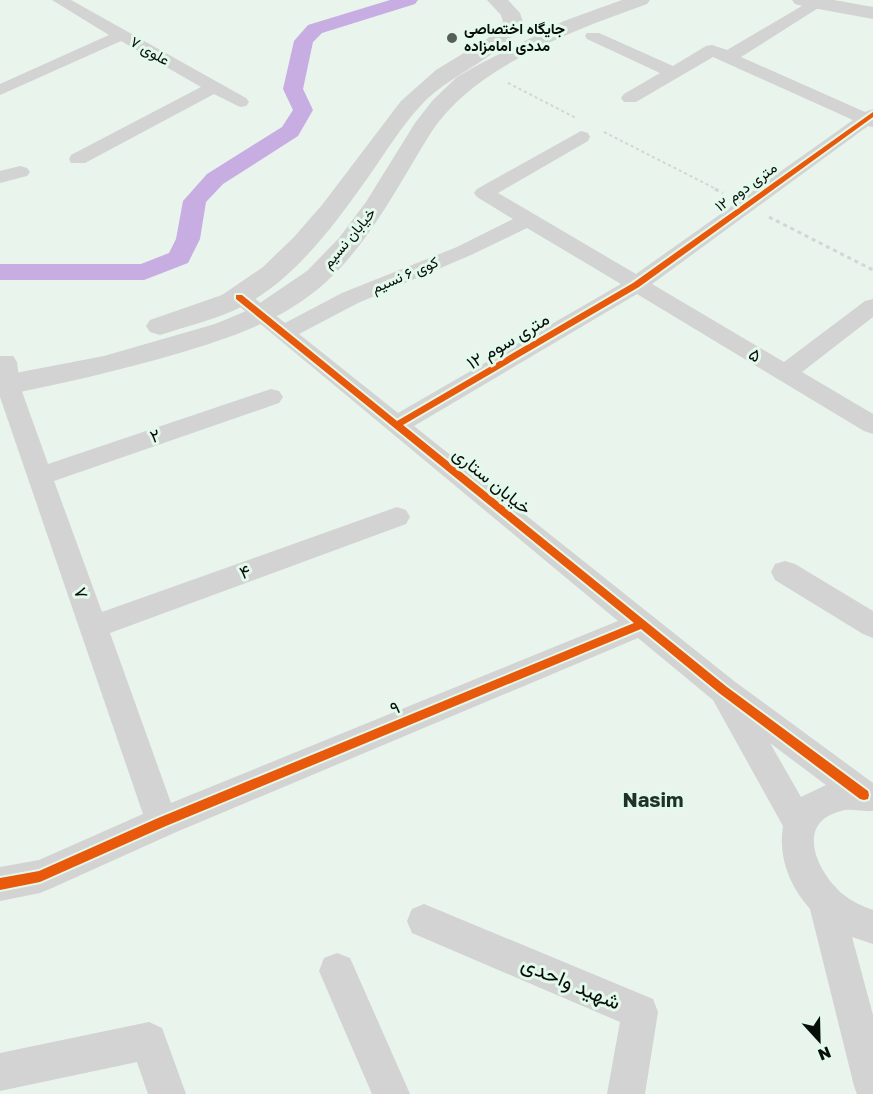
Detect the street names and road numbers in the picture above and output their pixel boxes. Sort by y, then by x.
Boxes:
street label: علوی ۷ [127,32,174,70]
street label: ۱۲ متری دوم [711,158,781,216]
street label: خیابان نسیم [318,203,380,273]
street label: کوی ۶ نسیم [369,252,442,298]
street label: ۱۲ متری سوم [462,307,554,375]
street label: ۵ [745,342,766,366]
street label: ۲ [147,423,163,447]
street label: خیابان ستاری [448,442,536,519]
street label: ۴ [236,559,253,583]
street label: ۷ [70,584,94,601]
street label: ۹ [386,695,403,719]
street label: شهید واحدی [517,950,625,1016]

